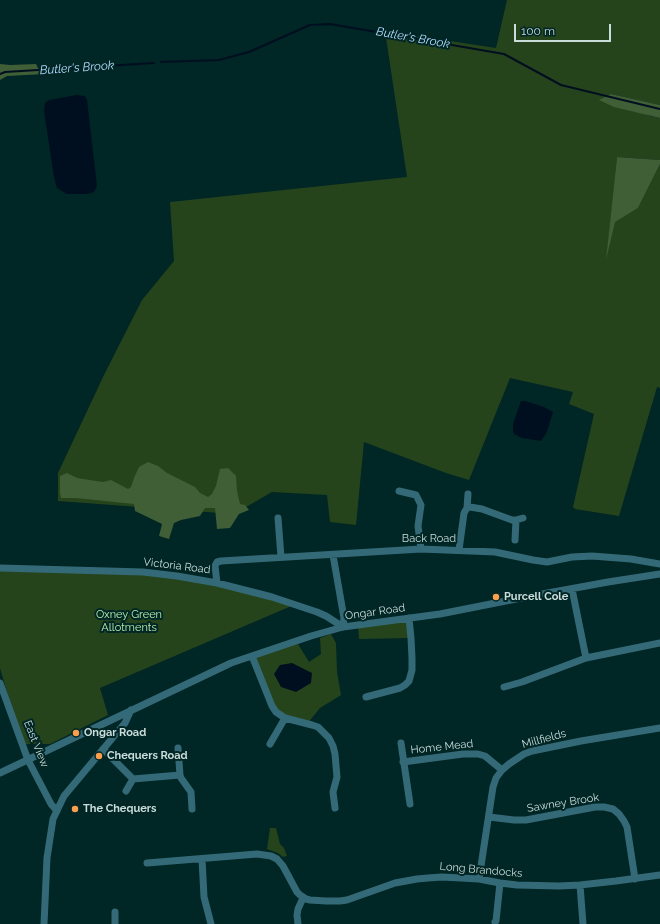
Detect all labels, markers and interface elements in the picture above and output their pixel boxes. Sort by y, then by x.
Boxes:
scale bar [516,16,613,42]
water label: Butler's Brook [375,24,451,52]
text: 100 m [521,24,555,38]
water label: Butler's Brook [39,58,115,78]
street label: Back Road [402,532,456,546]
street label: Victoria Road [143,555,211,577]
place label: Purcell Cole [504,590,568,604]
marker: Purcell Cole [491,592,501,602]
street label: Ongar Road [344,601,406,623]
park label: Oxney Green Allotments [96,608,162,634]
street label: East View [21,719,51,769]
place label: Ongar Road [84,726,146,740]
street label: Millfields [520,727,568,751]
marker: Ongar Road [71,728,81,738]
street label: Home Mead [410,737,474,757]
place label: Chequers Road [107,749,188,763]
marker: Chequers Road [94,751,104,761]
street label: Sawney Brook [526,791,600,815]
place label: The Chequers [83,802,157,816]
marker: The Chequers [70,804,80,814]
street label: Long Brandocks [439,860,523,880]

